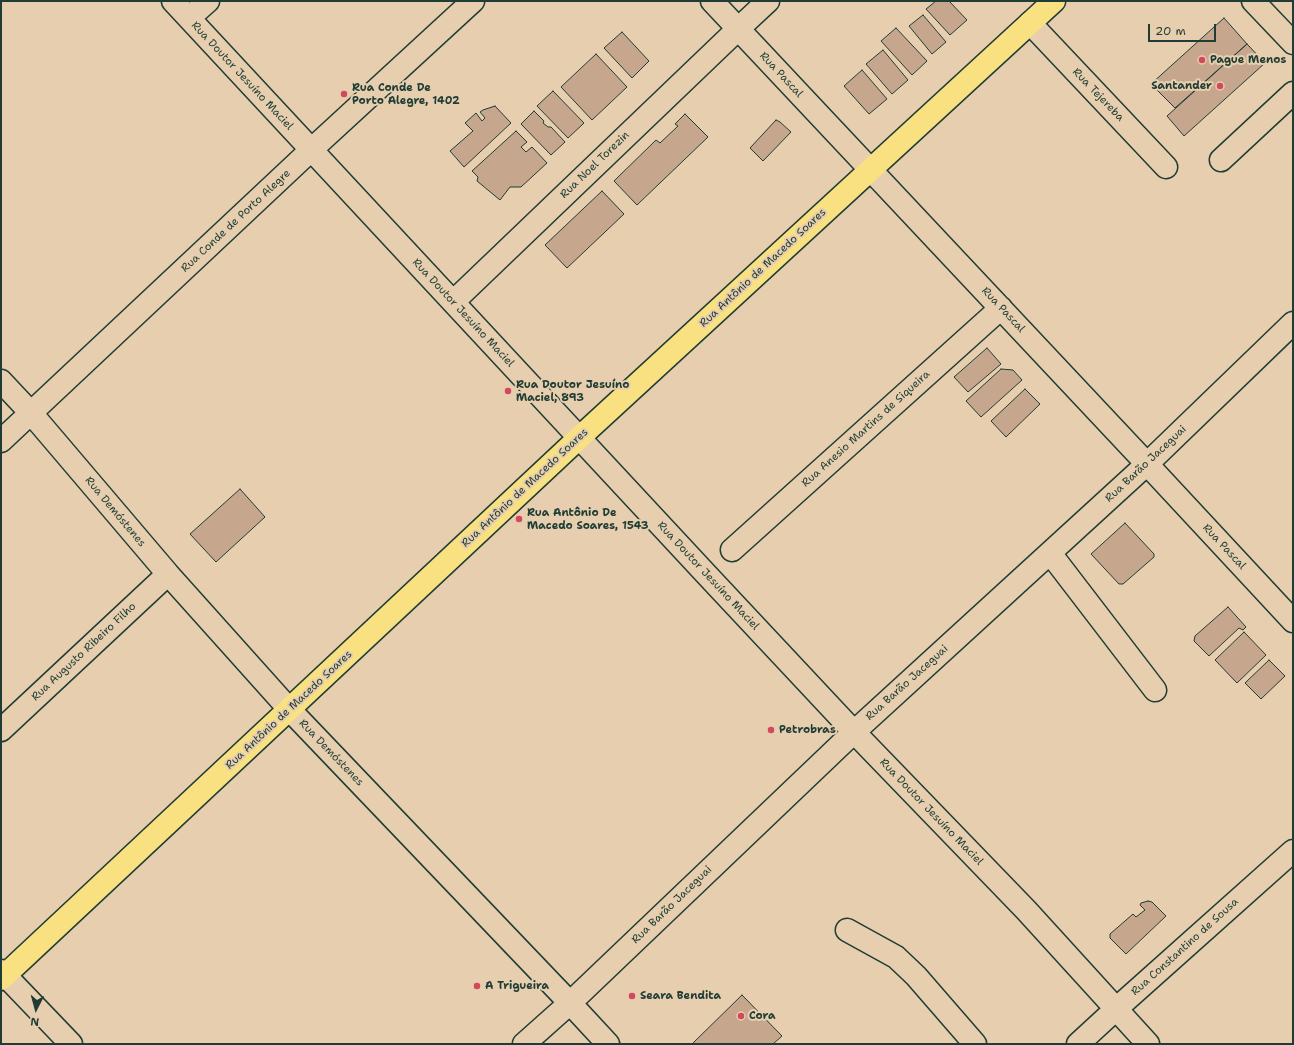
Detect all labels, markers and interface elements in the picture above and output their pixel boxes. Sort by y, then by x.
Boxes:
scale bar [1150,16,1218,42]
street label: Rua Doutor Jesuíno Maciel [188,19,296,133]
text: 20 m [1155,23,1186,39]
street label: Rua Pascal [757,49,805,101]
place label: Pague Menos [1210,53,1286,67]
marker: Pague Menos [1197,55,1207,65]
street label: Rua Tejereba [1069,66,1127,124]
place label: Santander [1151,79,1212,93]
place label: Rua Conde De Porto Alegre, 1402 [352,81,460,107]
marker: Santander [1215,81,1225,91]
marker: Rua Conde De Porto Alegre, 1402 [339,89,349,99]
street label: Rua Noel Torezin [558,129,632,201]
street label: Rua Conde de Porto Alegre [179,167,293,275]
street label: Rua Antônio de Macedo Soares [697,206,829,330]
street label: Rua Doutor Jesuíno Maciel [409,256,517,370]
street label: Rua Pascal [979,284,1027,336]
street label: Rua Anesio Martins de Siqueira [799,368,933,490]
place label: Rua Doutor Jesuíno Maciel, 893 [516,378,629,404]
marker: Rua Doutor Jesuíno Maciel, 893 [503,386,513,396]
street label: Rua Barão Jaceguai [1103,423,1189,505]
street label: Rua Antônio de Macedo Soares [459,426,591,550]
street label: Rua Demóstenes [82,474,148,550]
place label: Rua Antônio De Macedo Soares, 1543 [527,506,649,532]
marker: Rua Antônio De Macedo Soares, 1543 [514,514,524,524]
street label: Rua Doutor Jesuíno Maciel [654,519,762,633]
street label: Rua Pascal [1200,521,1248,573]
street label: Rua Augusto Ribeiro Filho [29,600,139,704]
street label: Rua Barão Jaceguai [863,642,951,724]
street label: Rua Antônio de Macedo Soares [223,648,355,772]
street label: Rua Demóstenes [296,717,366,789]
place label: Petrobras [779,723,836,737]
marker: Petrobras [766,725,776,735]
street label: Rua Doutor Jesuíno Maciel [876,756,986,868]
street label: Rua Barão Jaceguai [629,863,715,947]
street label: Rua Constantino de Sousa [1129,895,1241,999]
place label: A Trigueira [485,979,549,993]
marker: A Trigueira [472,981,482,991]
north arrow [16,989,56,1029]
place label: Seara Bendita [640,989,721,1003]
marker: Seara Bendita [627,991,637,1001]
place label: Cora [749,1009,775,1023]
marker: Cora [736,1011,746,1021]
text: N [30,1014,40,1029]

